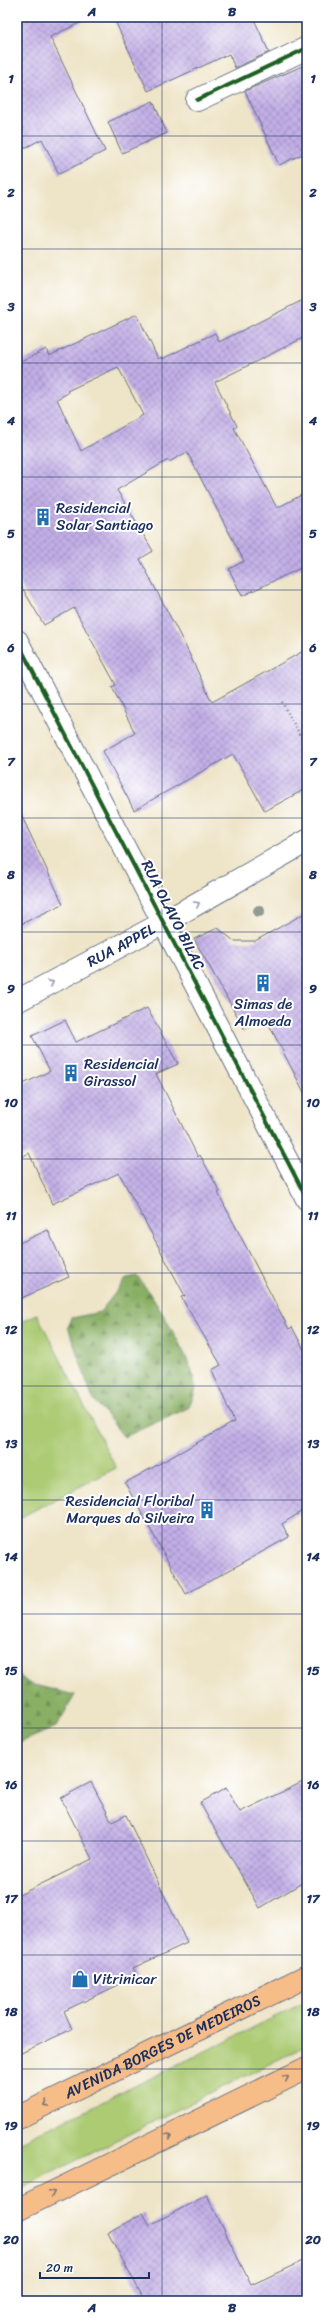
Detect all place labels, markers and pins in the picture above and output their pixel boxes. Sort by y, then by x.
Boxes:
place label: Residencial Solar Santiago [56,495,154,538]
building icon: Residencial Solar Santiago [33,507,53,527]
building icon: Simas de Almoeda [253,973,273,993]
place label: Simas de Almoeda [234,991,292,1034]
place label: Residencial Girassol [84,1051,159,1094]
building icon: Residencial Girassol [61,1063,81,1083]
place label: Residencial Floribal Marques da Silveira [66,1488,195,1531]
building icon: Residencial Floribal Marques da Silveira [197,1500,217,1520]
place label: Vitrinicar [93,1966,157,1992]
shop icon: Vitrinicar [70,1969,90,1989]

